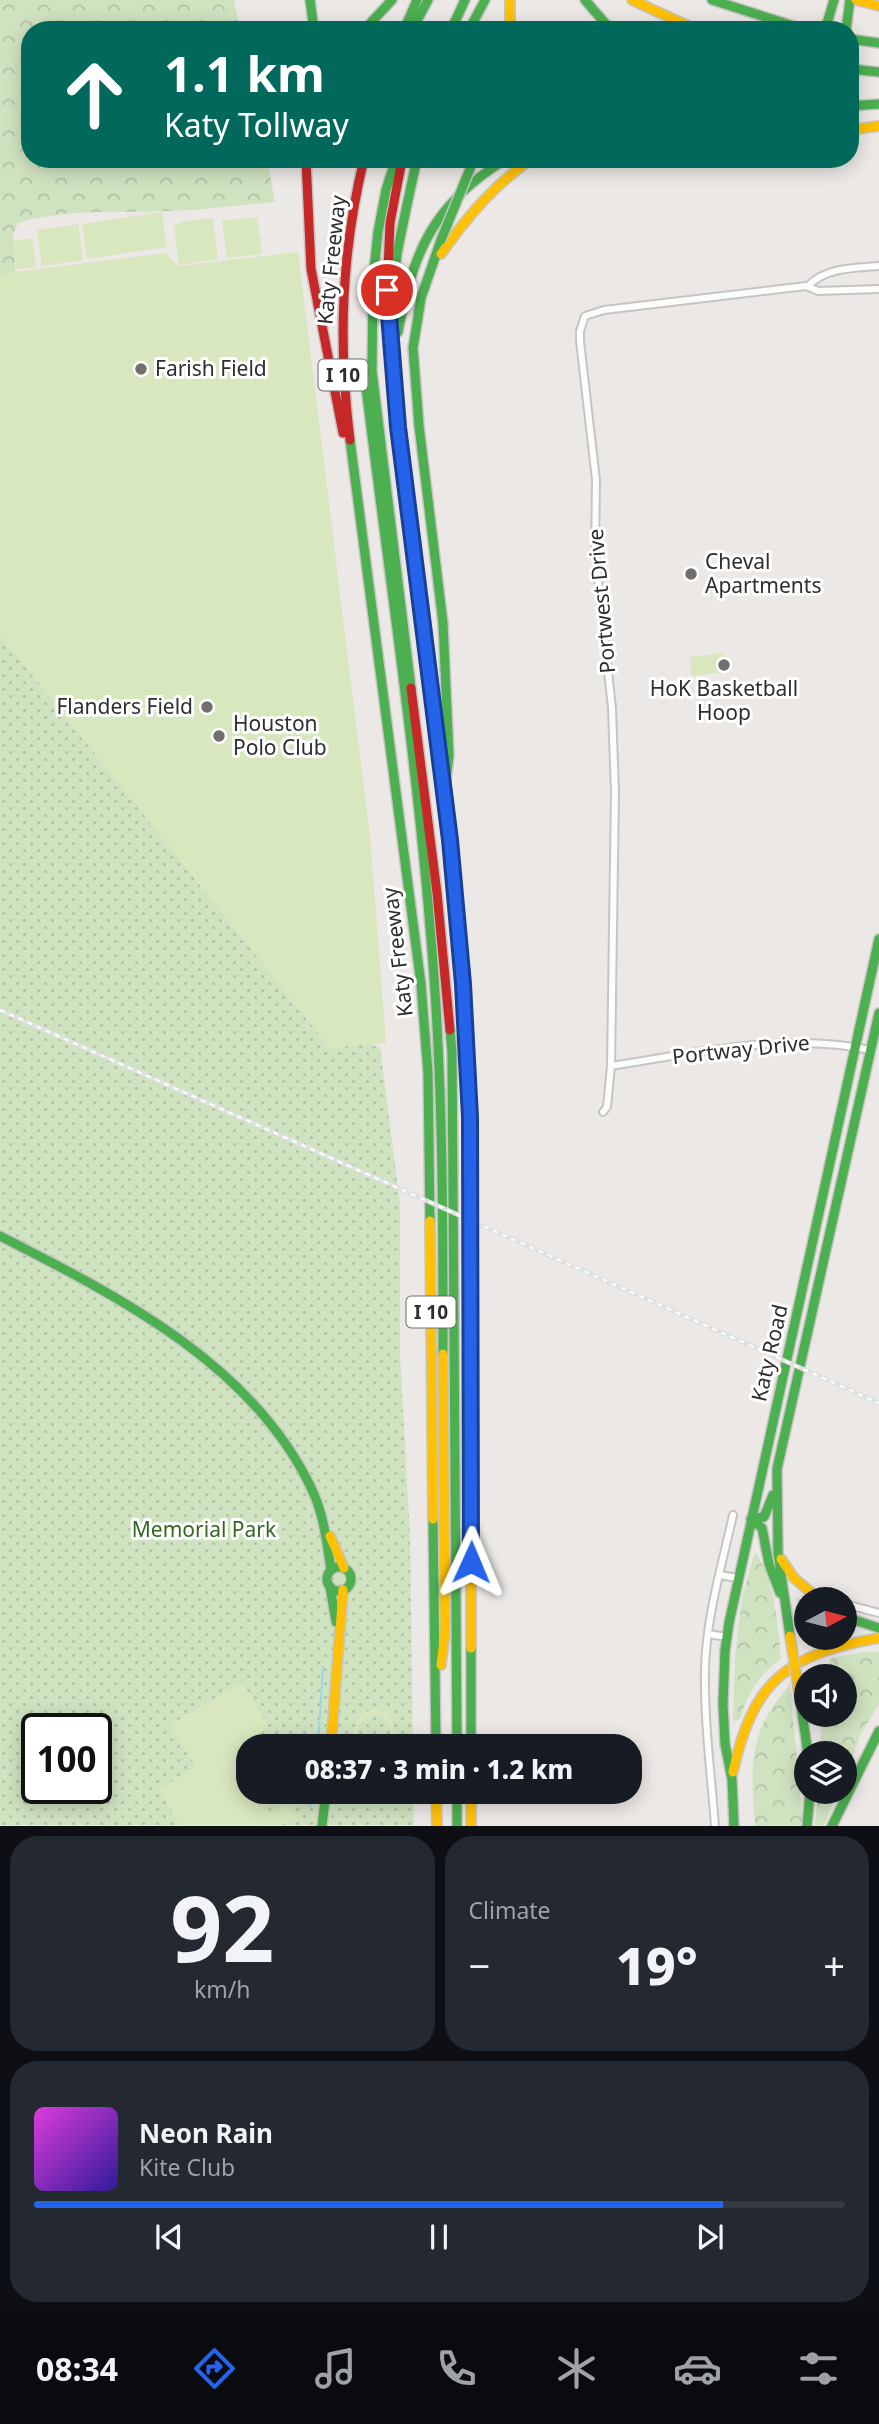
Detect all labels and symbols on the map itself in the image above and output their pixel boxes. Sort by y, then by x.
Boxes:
street label: Katy Freeway [310,194,352,326]
pin [357,260,417,320]
place label: Farish Field [155,354,267,382]
road number: I 10 [318,360,368,390]
marker: Farish Field [133,361,149,377]
street label: Portwest Drive [581,528,621,675]
place label: Cheval Apartments [705,547,821,599]
marker: Cheval Apartments [683,566,699,582]
marker: HoK Basketball Hoop [716,657,732,673]
place label: HoK Basketball Hoop [650,674,798,726]
place label: Flanders Field [56,692,193,720]
marker: Flanders Field [199,699,215,715]
place label: Houston Polo Club [233,709,327,761]
marker: Houston Polo Club [211,728,227,744]
street label: Katy Freeway [375,886,419,1018]
street label: Portway Drive [671,1028,811,1070]
road number: I 10 [406,1296,456,1328]
street label: Katy Road [744,1301,794,1404]
park label: Memorial Park [132,1515,277,1543]
position arrow [434,1525,508,1599]
north arrow [794,1587,858,1650]
speed limit sign: 100 [21,1713,112,1804]

